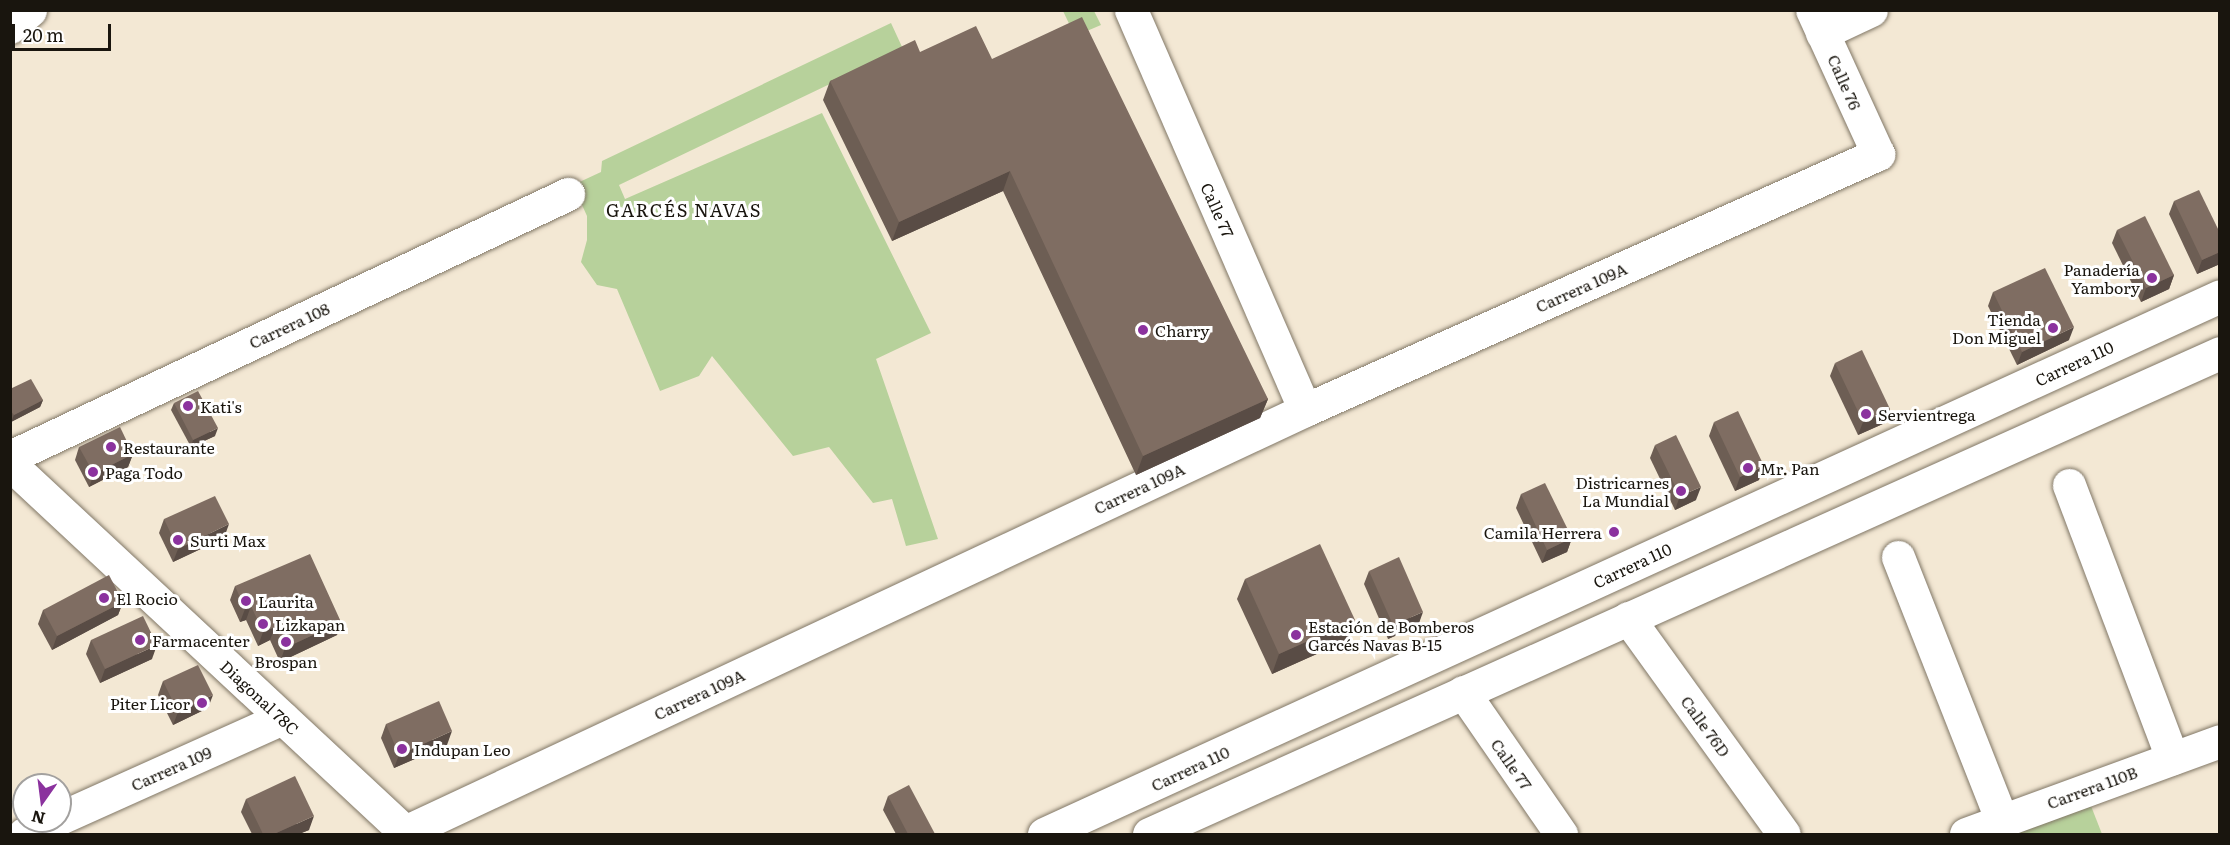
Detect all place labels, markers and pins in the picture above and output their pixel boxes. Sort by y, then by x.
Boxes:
place label: Panadería Yambory [2063,259,2140,297]
marker: Panadería Yambory [2145,271,2159,285]
place label: Tienda Don Miguel [1952,309,2041,347]
place label: Charry [1155,320,1209,340]
marker: Tienda Don Miguel [2046,321,2060,335]
marker: Charry [1136,323,1150,337]
place label: Kati's [200,396,242,416]
marker: Kati's [181,399,195,413]
place label: Servientrega [1878,404,1976,424]
marker: Servientrega [1859,407,1873,421]
place label: Restaurante [123,437,215,457]
marker: Restaurante [104,440,118,454]
place label: Mr. Pan [1760,458,1820,478]
marker: Mr. Pan [1741,461,1755,475]
place label: Paga Todo [105,462,183,482]
marker: Paga Todo [86,465,100,479]
place label: Districarnes La Mundial [1576,472,1669,510]
marker: Districarnes La Mundial [1674,484,1688,498]
place label: Camila Herrera [1484,522,1602,542]
marker: Camila Herrera [1607,525,1621,539]
place label: Surti Max [190,530,266,550]
marker: Surti Max [171,533,185,547]
place label: El Rocio [116,588,178,608]
marker: El Rocio [97,591,111,605]
place label: Laurita [258,591,314,611]
marker: Laurita [239,594,253,608]
place label: Lizkapan [275,614,345,634]
place label: Estación de Bomberos Garcés Navas B-15 [1308,616,1474,654]
marker: Lizkapan [256,617,270,631]
marker: Estación de Bomberos Garcés Navas B-15 [1289,628,1303,642]
place label: Farmacenter [152,630,250,650]
marker: Farmacenter [133,633,147,647]
marker: Brospan [279,635,293,649]
place label: Brospan [254,651,318,671]
place label: Piter Licor [110,693,190,713]
marker: Piter Licor [195,696,209,710]
place label: Indupan Leo [414,739,511,759]
marker: Indupan Leo [395,742,409,756]

